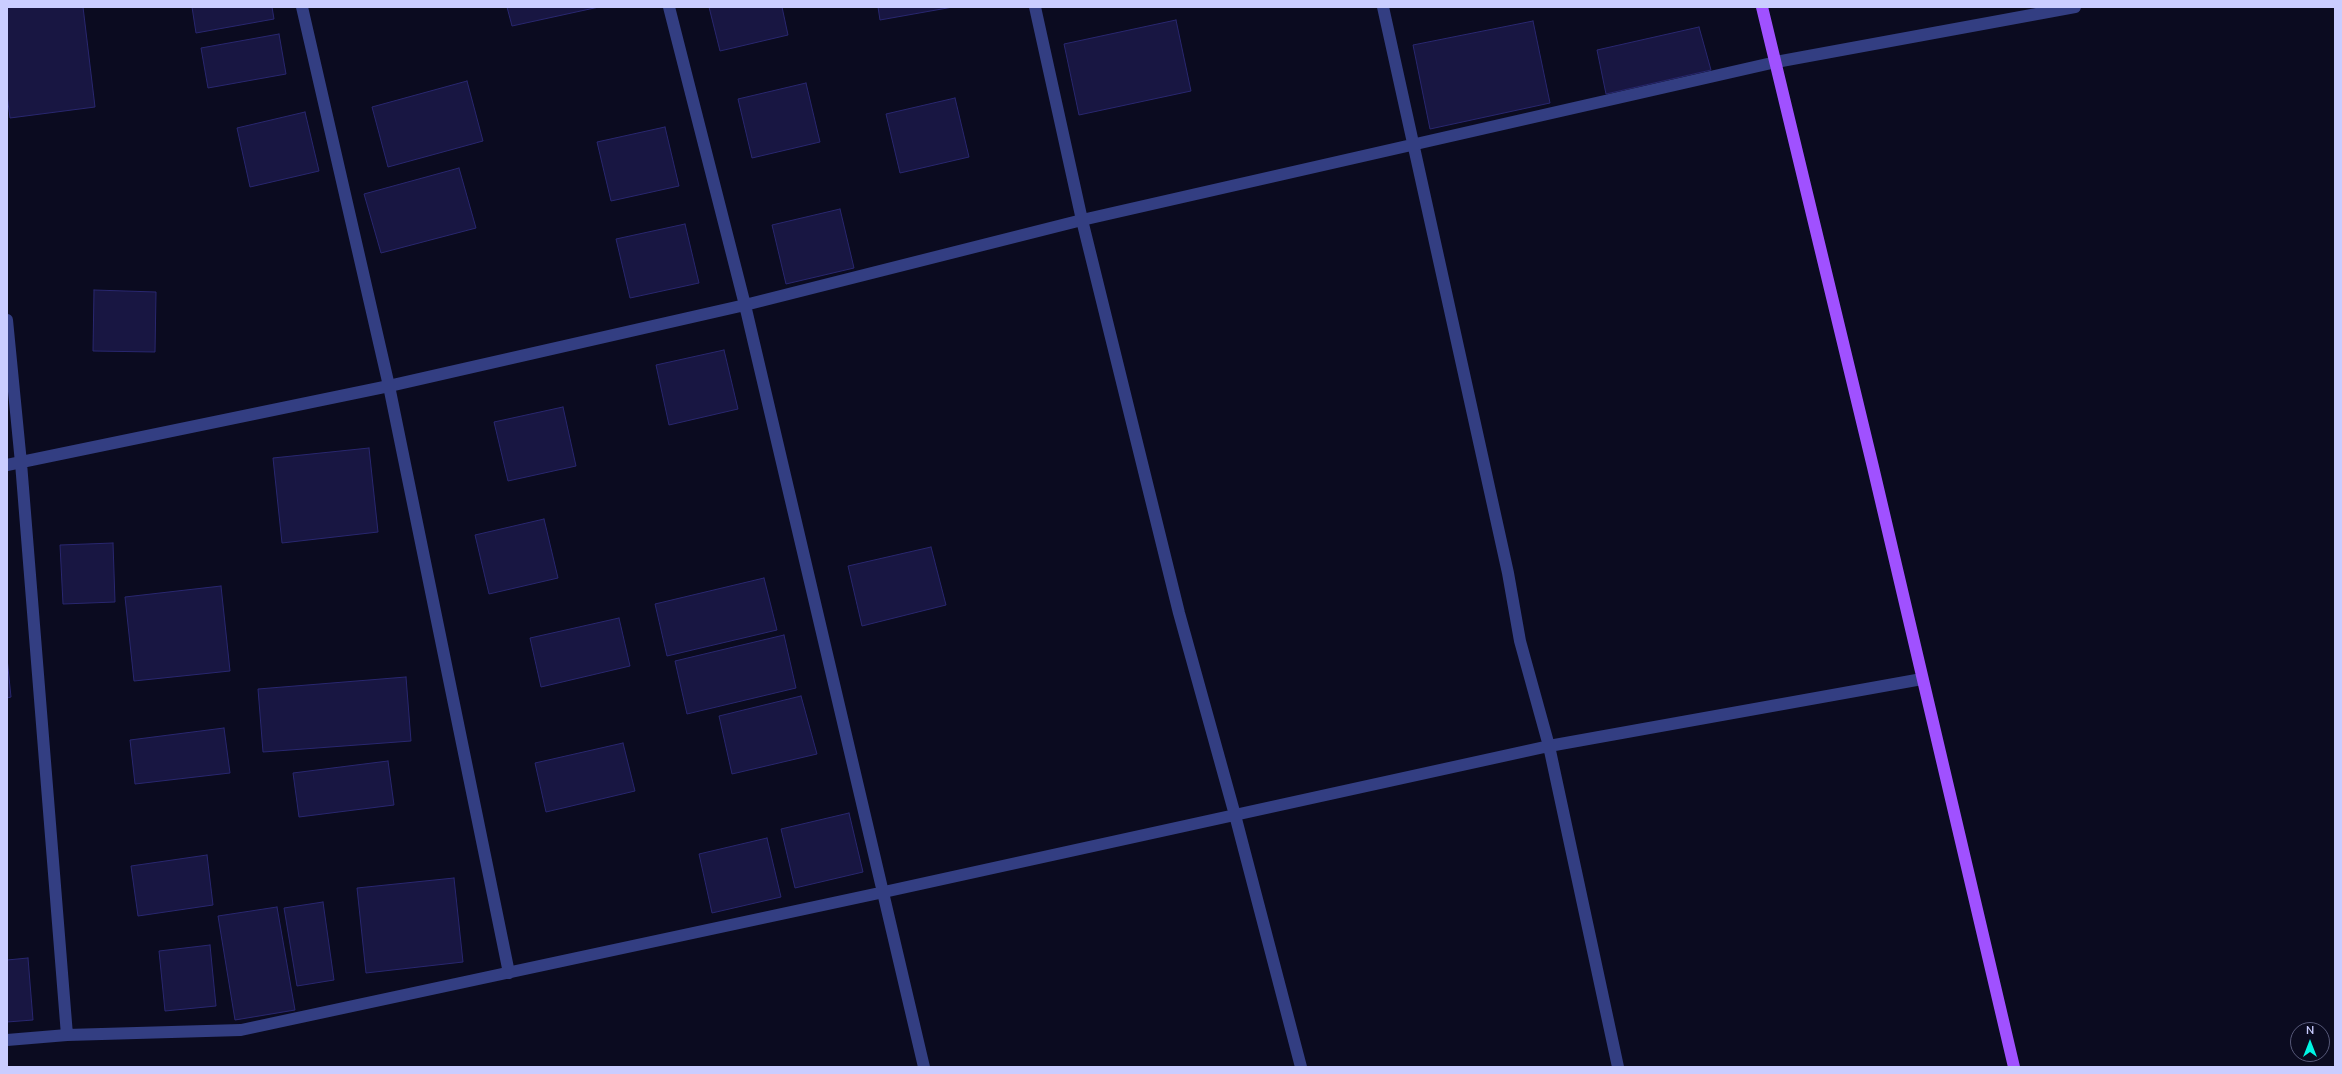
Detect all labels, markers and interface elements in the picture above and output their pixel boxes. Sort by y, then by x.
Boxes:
north arrow [2290,1022,2330,1062]
text: N [2306,1023,2314,1038]

